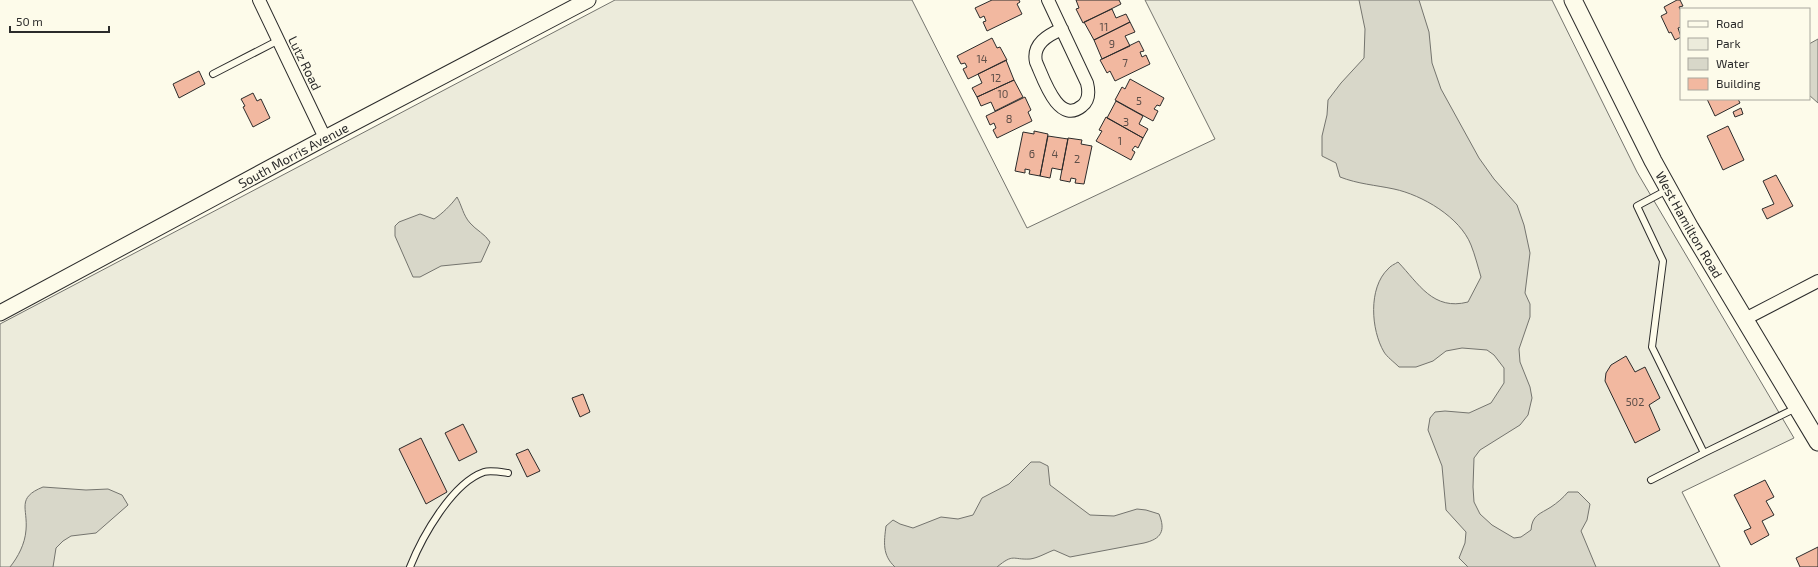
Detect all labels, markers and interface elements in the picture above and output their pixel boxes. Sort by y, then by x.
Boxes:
scale bar [10,8,109,34]
legend [1680,8,1810,100]
text: 50 m [16,14,43,28]
text: Road [1716,16,1744,30]
house number: 11 [1100,20,1108,33]
street label: Lutz Road [285,33,325,93]
text: Park [1716,36,1741,50]
house number: 9 [1109,37,1115,50]
house number: 14 [976,52,988,65]
house number: 7 [1122,56,1128,69]
text: Water [1716,56,1750,70]
house number: 12 [991,71,1001,84]
text: Building [1716,76,1761,90]
house number: 10 [997,87,1009,100]
house number: 5 [1136,94,1142,107]
house number: 8 [1006,112,1012,125]
house number: 3 [1123,115,1129,128]
street label: South Morris Avenue [235,119,351,191]
house number: 1 [1118,134,1122,147]
house number: 6 [1029,147,1035,160]
house number: 4 [1052,147,1059,160]
house number: 2 [1074,152,1080,165]
street label: West Hamilton Road [1652,168,1726,281]
house number: 502 [1626,395,1644,408]

